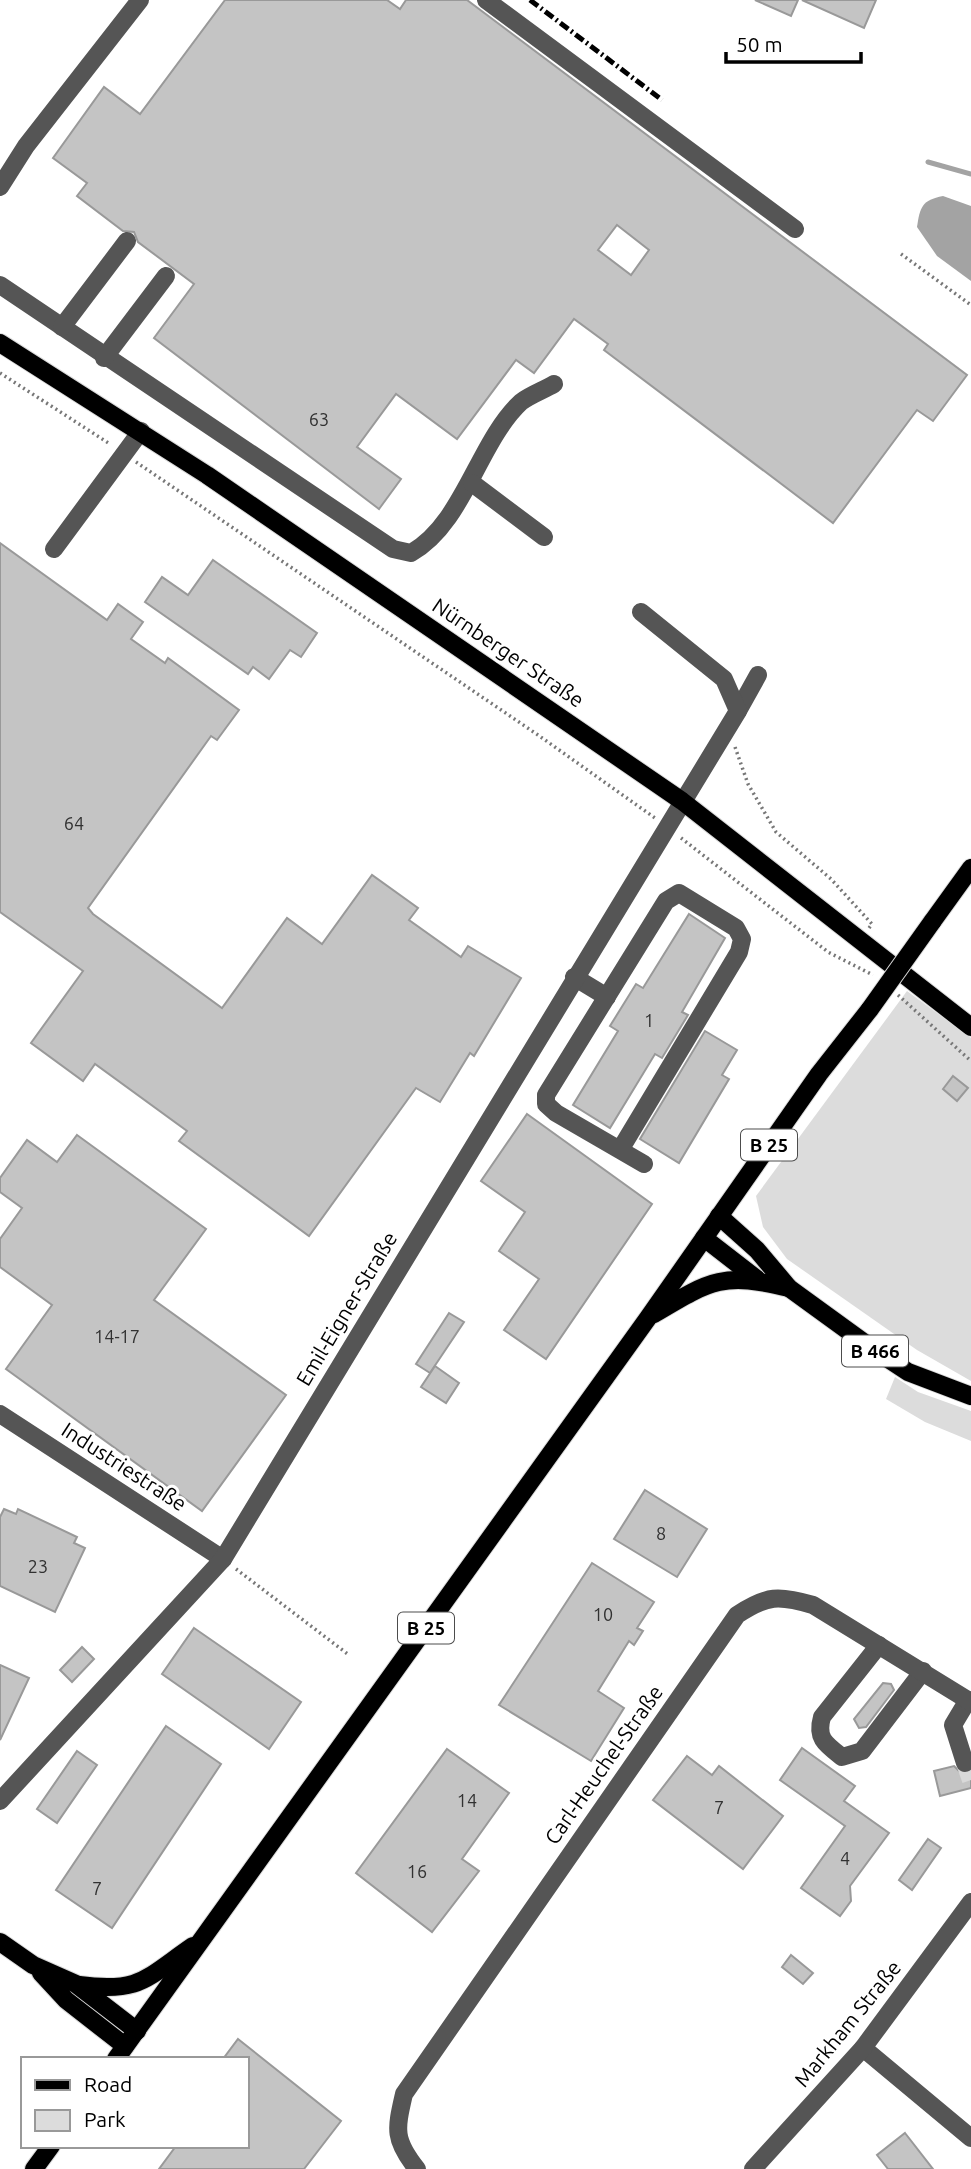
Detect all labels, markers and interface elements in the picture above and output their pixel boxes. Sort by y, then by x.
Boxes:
scale bar [726,21,861,65]
text: 50 m [736,32,783,56]
house number: 63 [309,409,329,429]
street label: Nürnberger Straße [428,593,589,712]
house number: 64 [64,813,84,833]
house number: 1 [644,1010,654,1030]
road number: B 25 [741,1130,797,1161]
street label: Emil-Eigner-Straße [291,1227,401,1390]
house number: 14-17 [94,1326,140,1346]
road number: B 466 [842,1336,908,1366]
street label: Industriestraße [58,1417,191,1515]
house number: 8 [656,1523,666,1543]
house number: 23 [28,1556,48,1576]
house number: 10 [593,1604,613,1624]
road number: B 25 [398,1612,454,1644]
street label: Carl-Heuchel-Straße [539,1680,667,1849]
house number: 14 [457,1790,477,1810]
house number: 7 [714,1797,724,1817]
house number: 4 [840,1848,850,1868]
house number: 16 [407,1861,427,1881]
house number: 7 [92,1878,102,1898]
street label: Markham Straße [789,1955,906,2091]
legend [21,2057,248,2148]
text: Road [84,2072,132,2096]
text: Park [84,2107,126,2131]

